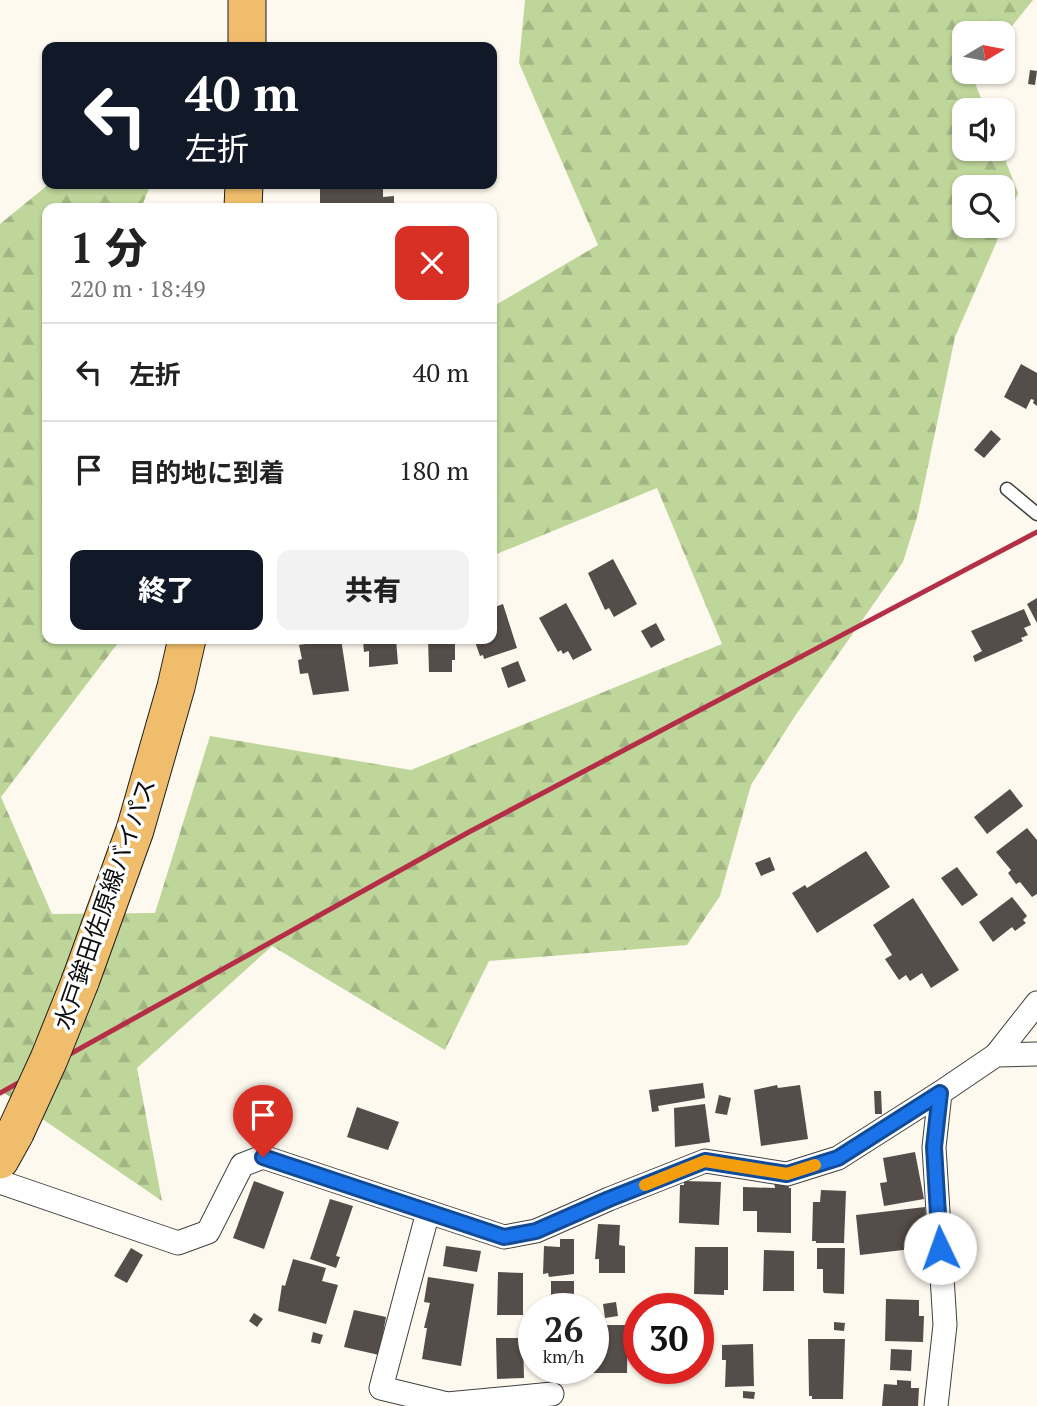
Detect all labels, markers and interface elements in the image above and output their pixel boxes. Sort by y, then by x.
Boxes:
north arrow [952,21,1015,84]
map controls [952,21,1015,238]
text: 40 m [185,60,299,125]
icon: left [70,70,161,161]
button: sound [952,98,1015,161]
text: 左折 [185,127,249,169]
button: search [952,175,1015,238]
text: 1 分 [70,219,147,275]
button: close [395,226,469,300]
text: 220 m · 18:49 [70,273,205,304]
icon: left [70,353,108,391]
text: 40 m [413,355,469,389]
text: 左折 [129,357,181,391]
icon: arrive [70,451,108,489]
text: 180 m [399,453,469,487]
text: 目的地に到着 [129,455,285,489]
button: 終了 [70,550,263,630]
button: 共有 [277,550,469,630]
street label: 水戸鉾田佐原線バイパス [46,774,162,1033]
pin [233,1085,293,1157]
icon: arrive [244,1096,282,1134]
position arrow [903,1211,977,1285]
speed limit sign: 30 [623,1293,714,1384]
text: 26 [544,1306,583,1352]
text: km/h [543,1344,584,1368]

